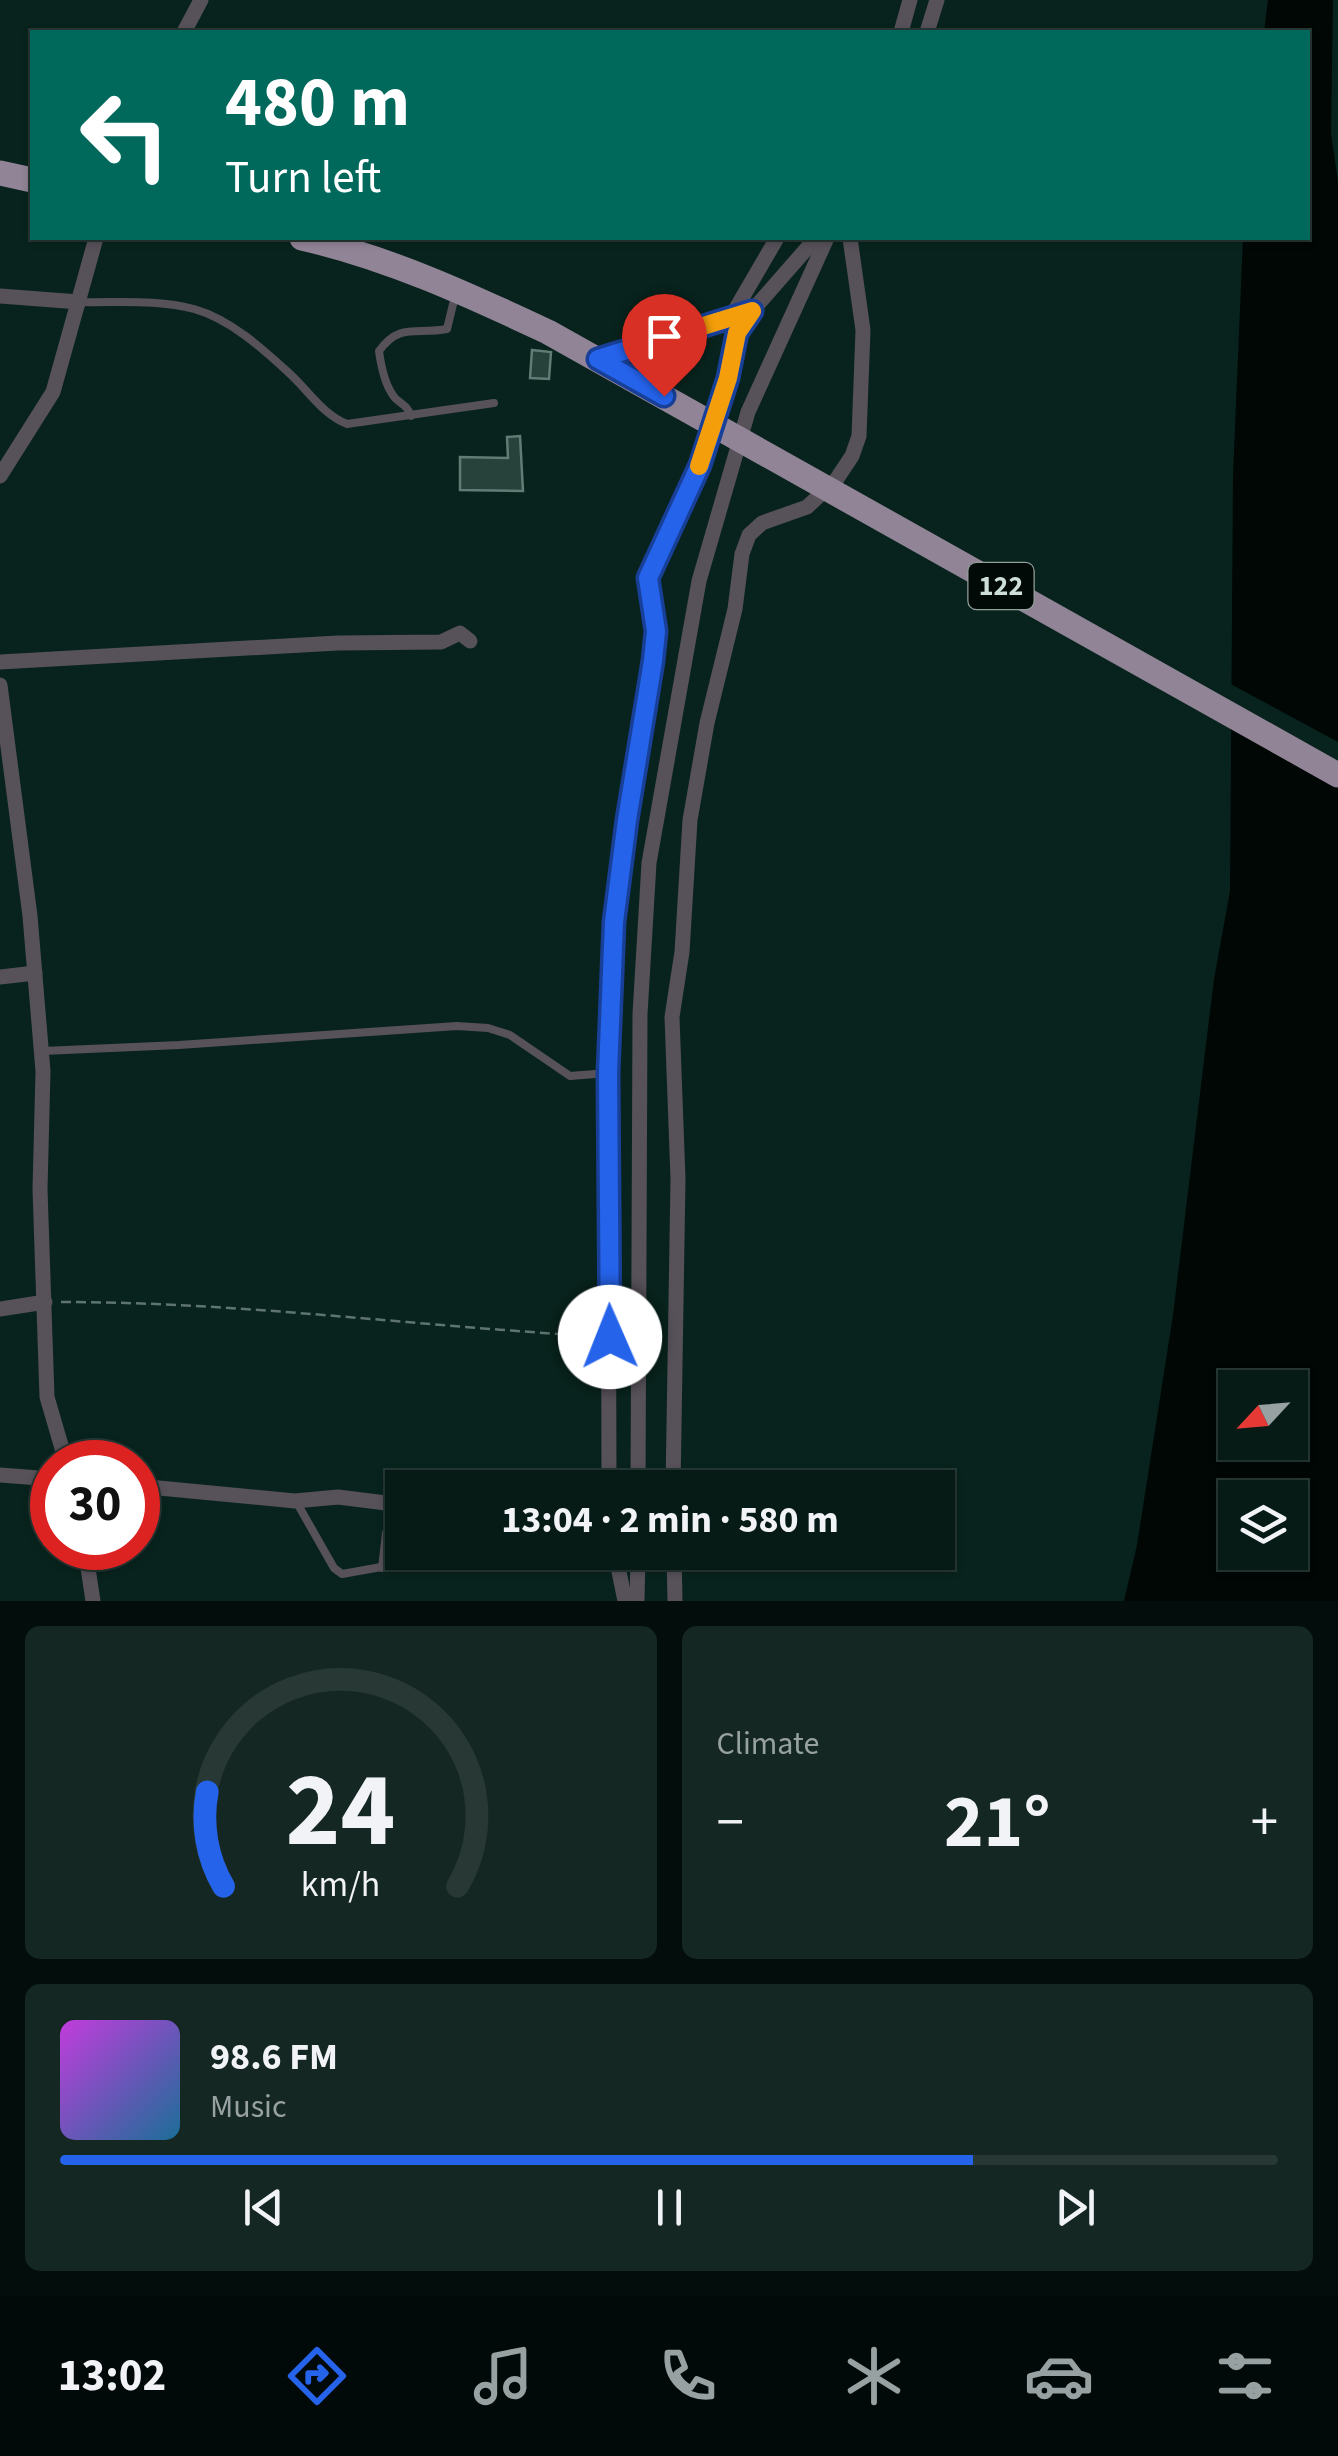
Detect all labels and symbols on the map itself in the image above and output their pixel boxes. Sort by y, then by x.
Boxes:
pin [622,294,707,397]
road number: 122 [968,563,1034,609]
position arrow [558,1285,662,1389]
north arrow [1218,1370,1308,1460]
speed limit sign: 30 [30,1440,160,1570]

